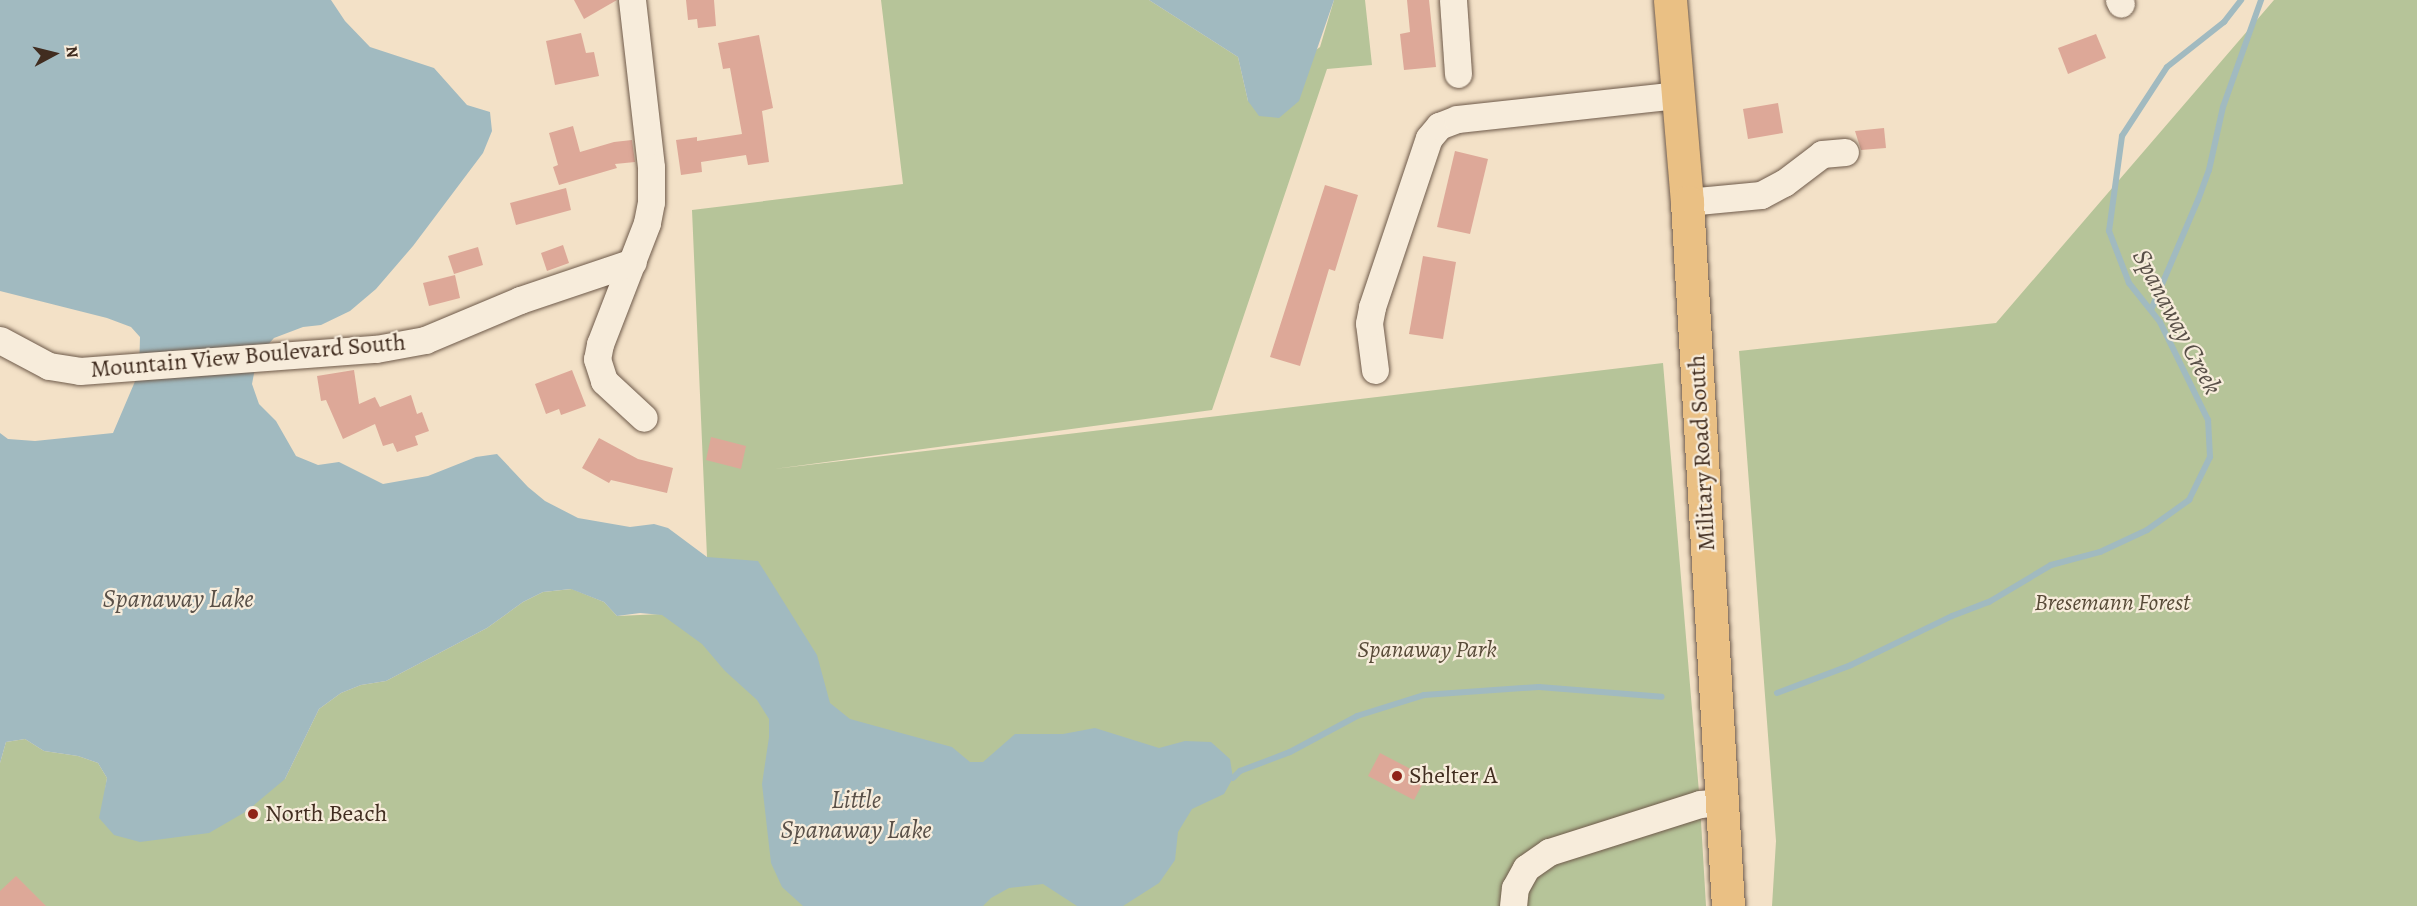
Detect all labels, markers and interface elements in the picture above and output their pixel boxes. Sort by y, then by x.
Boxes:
north arrow [24,24,84,84]
text: N [60,45,83,59]
water label: Spanaway Creek [2126,244,2228,400]
street label: Mountain View Boulevard South [89,328,407,384]
street label: Military Road South [1682,354,1722,552]
water label: Spanaway Lake [102,583,254,615]
park label: Bresemann Forest [2034,589,2190,617]
park label: Spanaway Park [1357,636,1497,664]
place label: Shelter A [1409,762,1498,790]
marker: Shelter A [1390,769,1404,783]
water label: Little Spanaway Lake [780,784,932,846]
place label: North Beach [265,800,387,828]
marker: North Beach [246,807,260,821]

